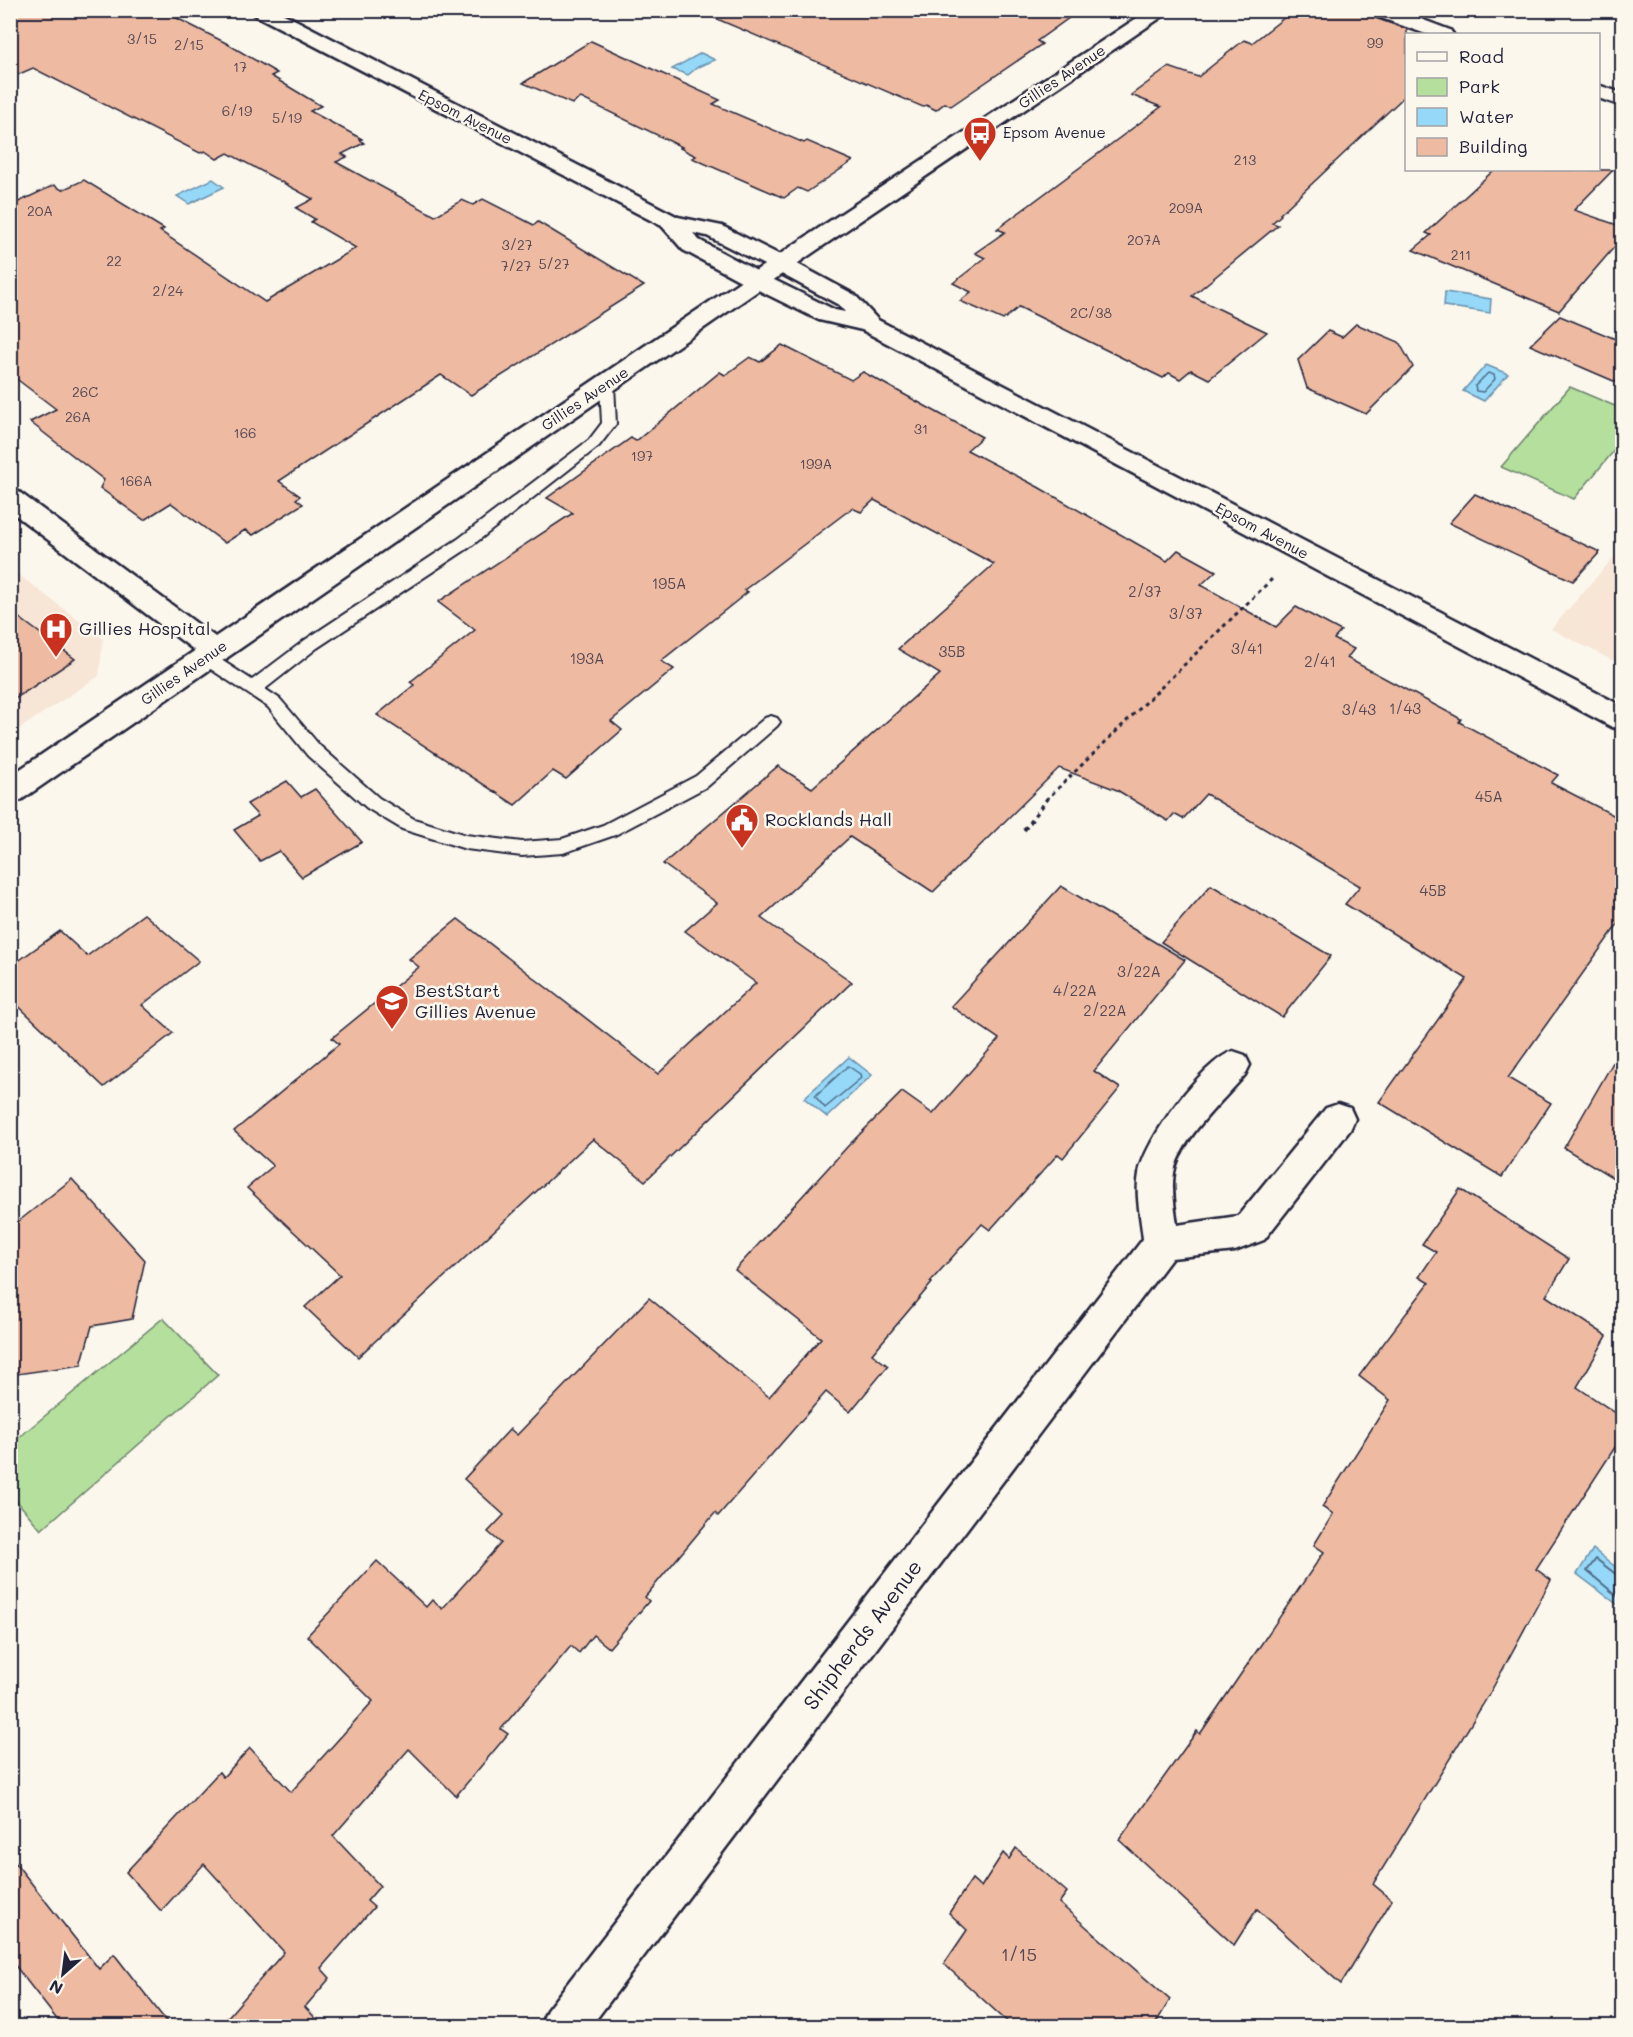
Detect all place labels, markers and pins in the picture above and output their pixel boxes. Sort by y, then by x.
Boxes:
bus stop icon: Epsom Avenue [962,115,998,162]
place label: Epsom Avenue [1003,122,1106,142]
hospital icon: Gillies Hospital [38,611,74,658]
place label: Gillies Hospital [79,616,211,640]
public building icon: Rocklands Hall [724,802,760,849]
place label: Rocklands Hall [765,807,892,831]
place label: BestStart Gillies Avenue [415,978,536,1023]
school or university icon: BestStart Gillies Avenue [374,983,410,1030]

